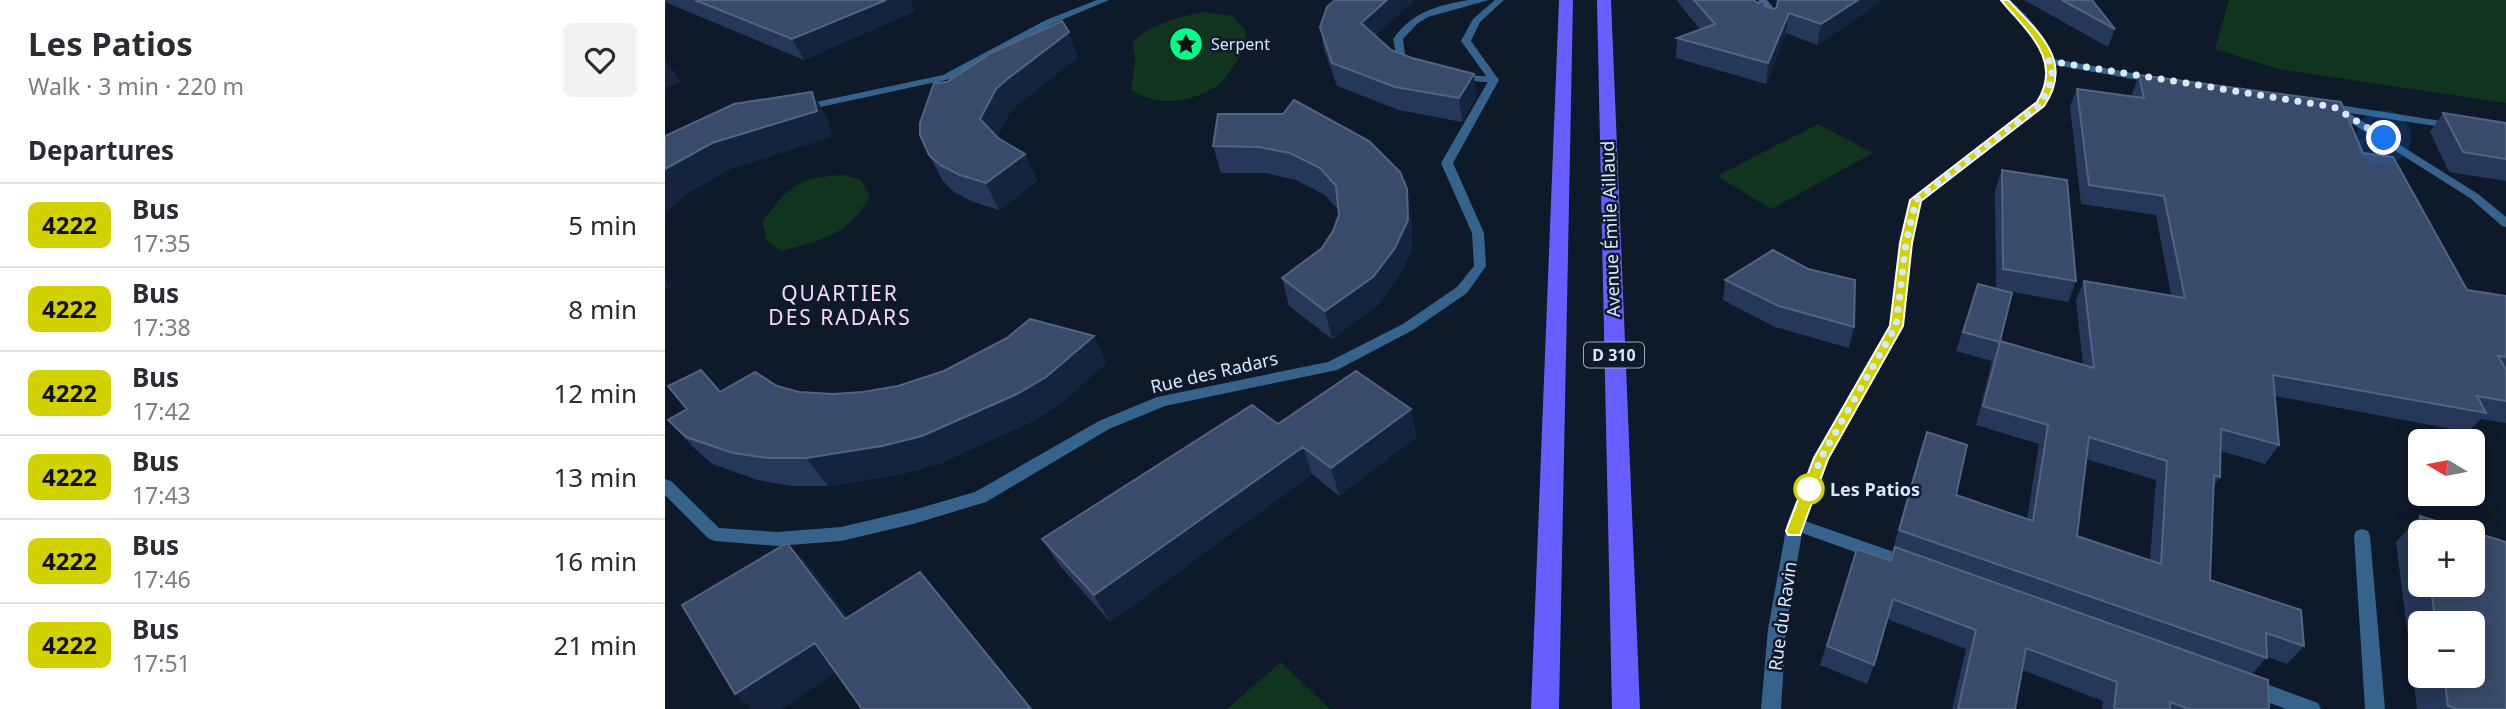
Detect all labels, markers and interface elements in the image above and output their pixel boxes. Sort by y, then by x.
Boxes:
text: Les Patios [28,21,193,66]
button: heart [563,23,637,97]
place icon: Serpent [1167,25,1205,63]
place label: Serpent [1211,33,1270,55]
text: Walk · 3 min · 220 m [28,70,244,102]
your location [2366,120,2401,155]
text: Departures [28,132,174,168]
street label: Avenue Émile Aillaud [1595,140,1625,318]
text: Bus [132,191,179,227]
text: 5 min [568,207,637,243]
text: 4222 [42,208,97,241]
text: 17:35 [132,227,191,259]
text: Bus [132,275,179,311]
district label: QUARTIER DES RADARS [768,279,912,331]
text: 8 min [568,291,637,327]
text: 4222 [42,292,97,325]
text: 17:38 [132,311,191,343]
road number: D 310 [1584,342,1644,368]
street label: Rue des Radars [1148,346,1280,398]
text: Bus [132,359,179,395]
text: 12 min [553,375,637,411]
text: 4222 [42,376,97,409]
text: 17:42 [132,395,191,427]
north arrow [2408,429,2485,506]
map controls [2408,429,2485,688]
text: Bus [132,443,179,479]
text: 13 min [553,459,637,495]
text: 4222 [42,460,97,493]
marker: Les Patios [1794,474,1824,504]
place label: Les Patios [1830,477,1920,501]
text: 17:43 [132,479,191,511]
button: + [2408,520,2485,597]
text: Bus [132,527,179,563]
text: 16 min [553,543,637,579]
text: 4222 [42,544,97,577]
street label: Rue du Ravin [1762,560,1802,672]
text: 17:46 [132,563,191,595]
text: Bus [132,611,179,647]
button: − [2408,611,2485,688]
text: 21 min [553,627,637,663]
text: 4222 [42,628,97,661]
text: 17:51 [132,647,191,679]

